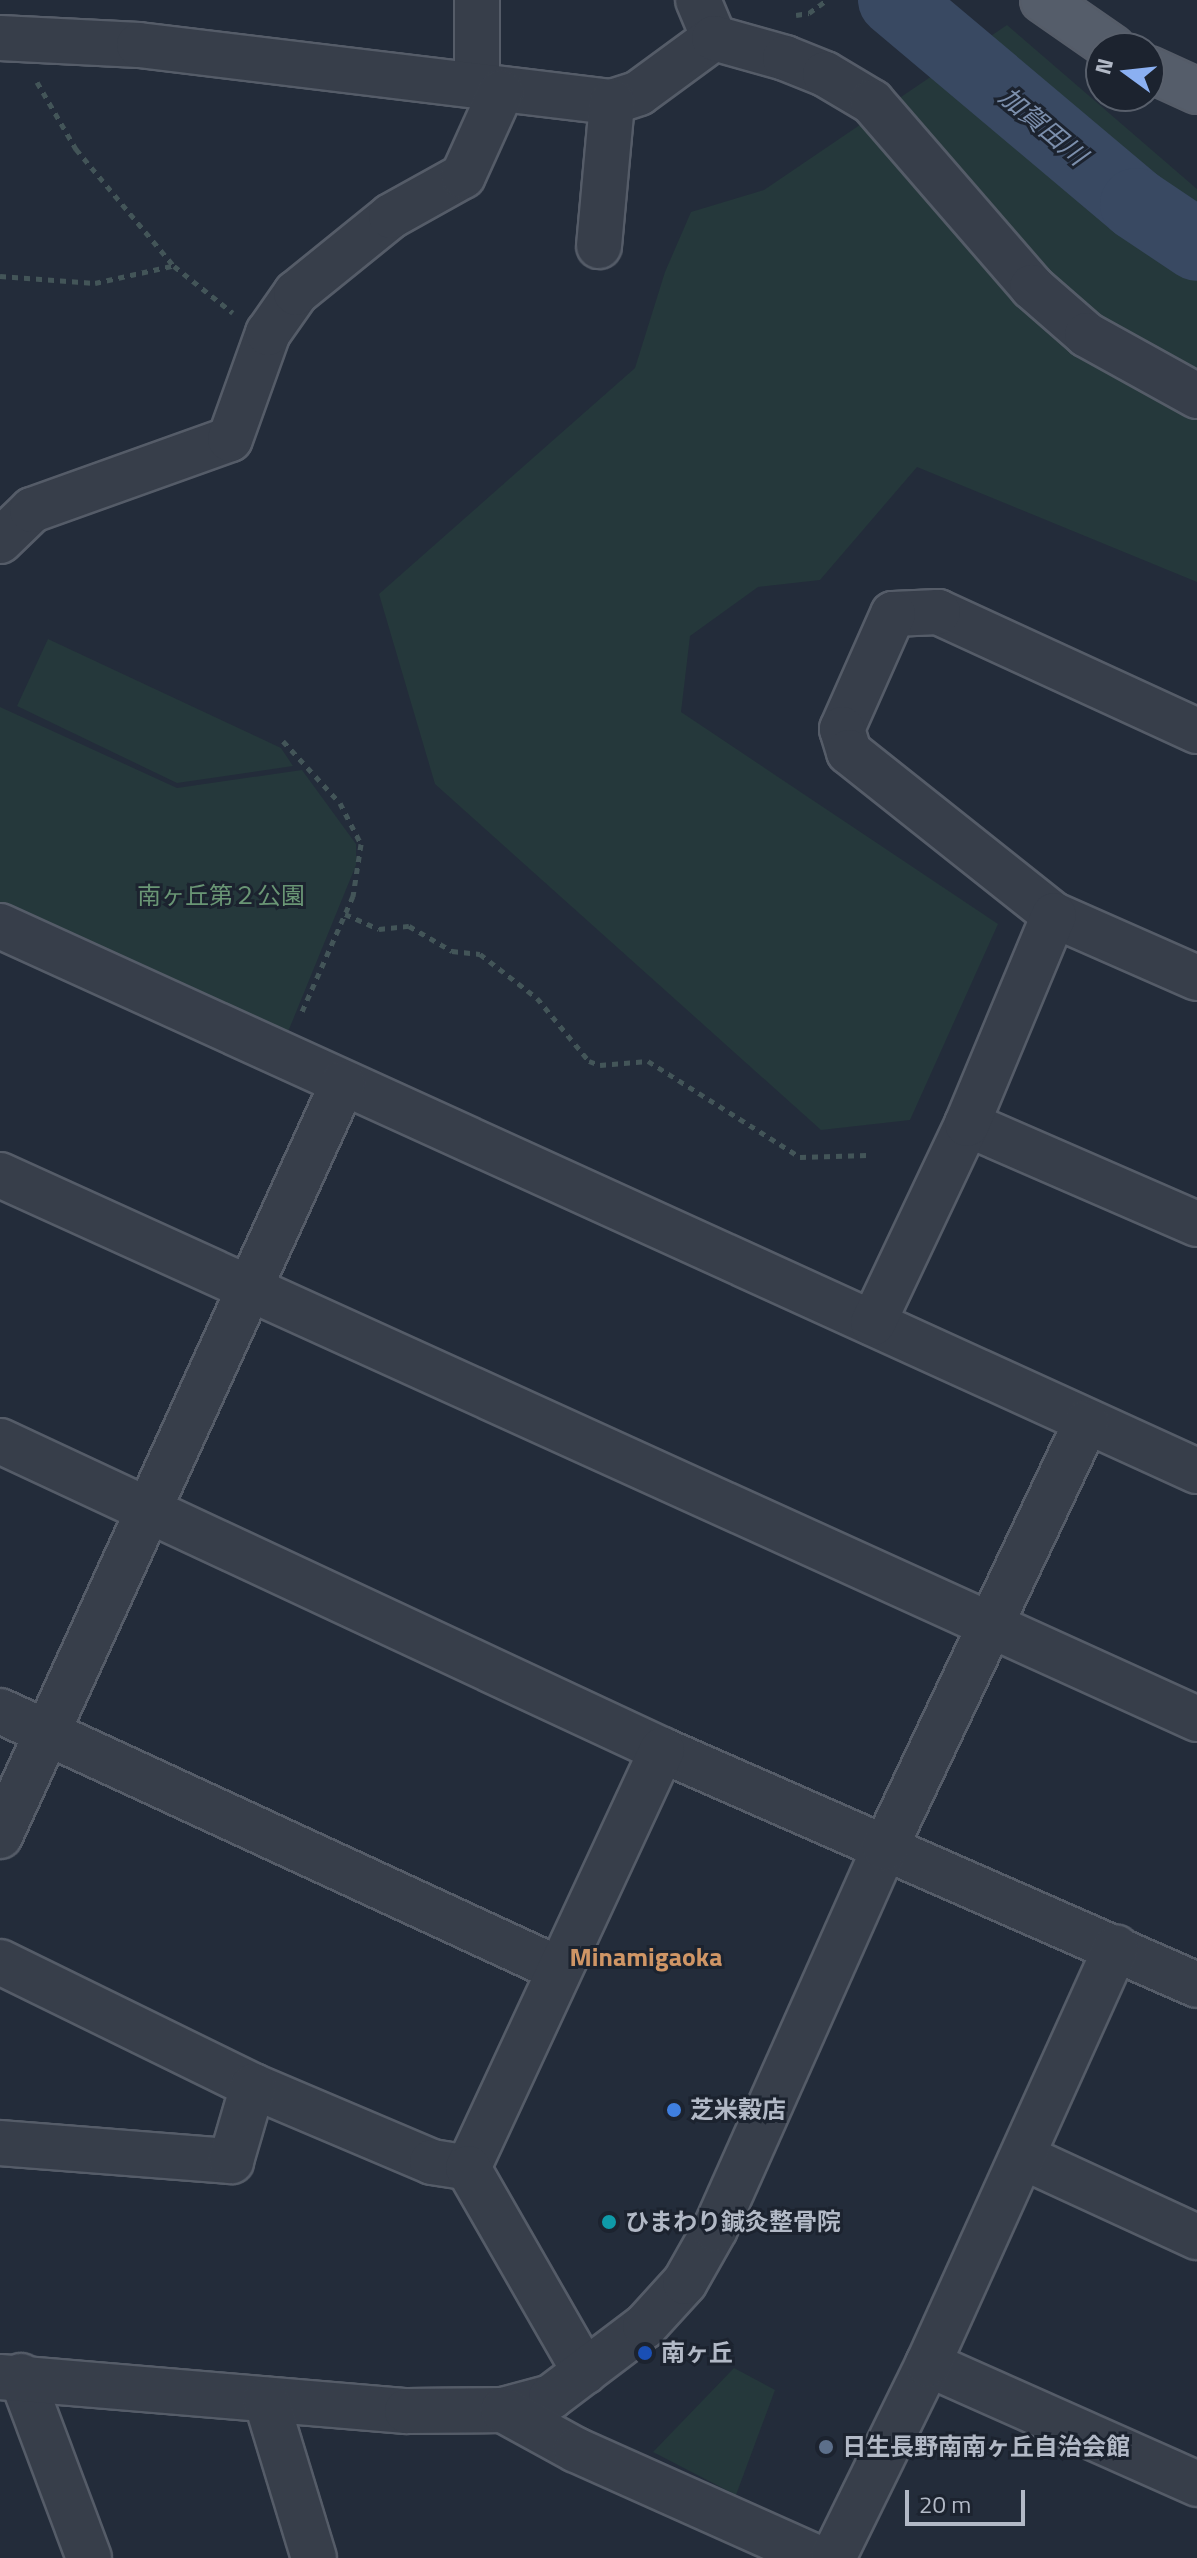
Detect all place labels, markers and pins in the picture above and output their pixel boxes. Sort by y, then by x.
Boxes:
place label: 芝米穀店 [690,2096,786,2124]
marker: 芝米穀店 [665,2101,683,2119]
place label: ひまわり鍼灸整骨院 [625,2208,841,2236]
marker: ひまわり鍼灸整骨院 [600,2213,618,2231]
place label: 南ヶ丘 [661,2339,733,2367]
marker: 南ヶ丘 [636,2344,654,2362]
place label: 日生長野南南ヶ丘自治会館 [842,2433,1130,2461]
marker: 日生長野南南ヶ丘自治会館 [817,2438,835,2456]

